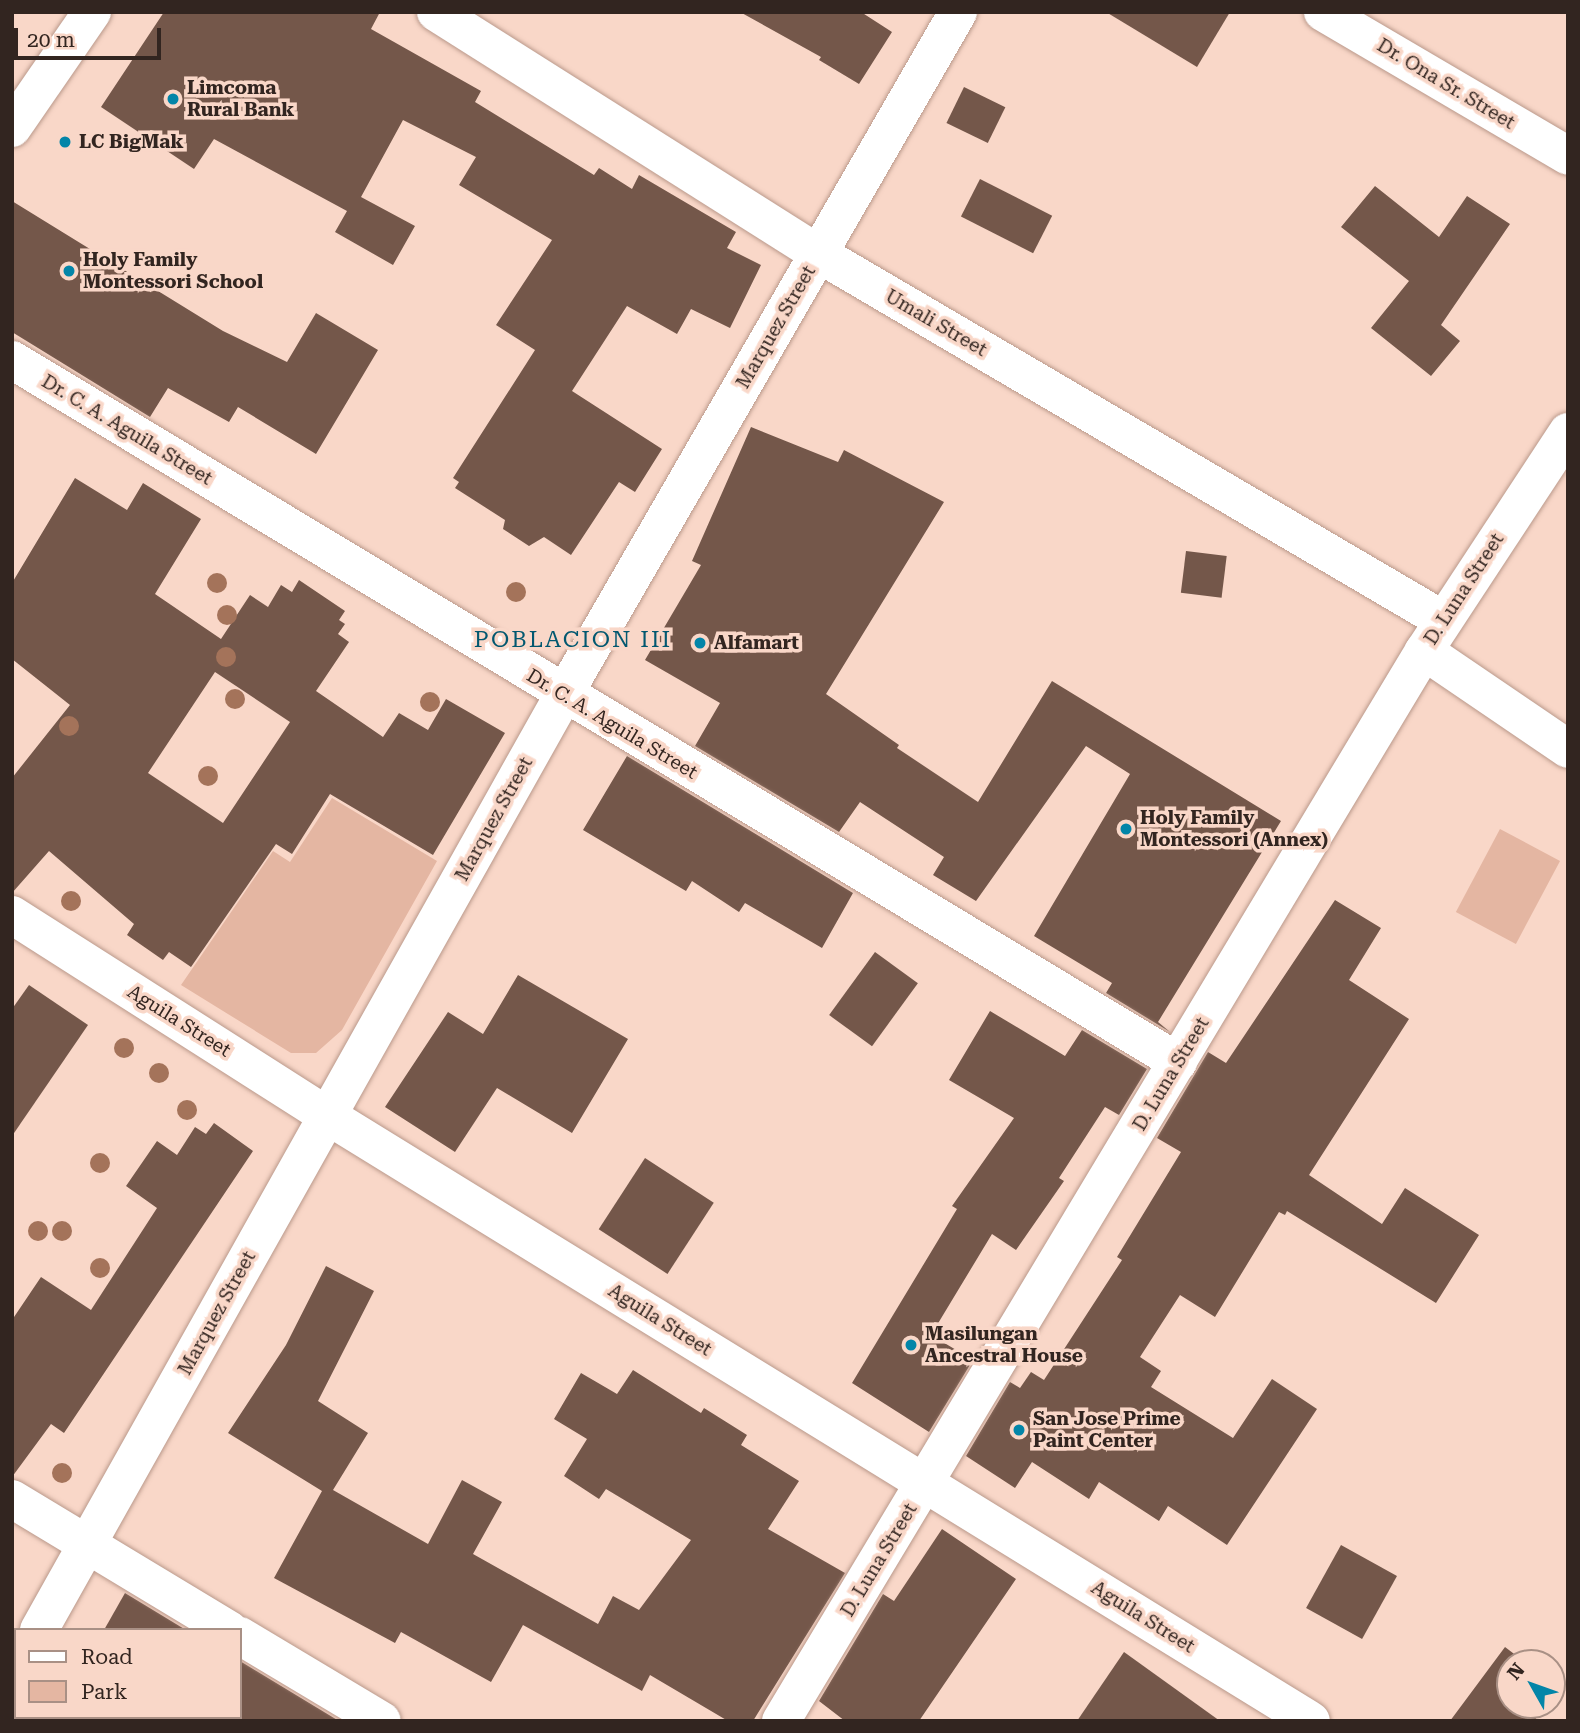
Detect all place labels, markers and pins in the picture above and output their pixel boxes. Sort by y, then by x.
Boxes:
place label: Limcoma Rural Bank [187,77,294,121]
marker: Limcoma Rural Bank [165,91,181,107]
place label: LC BigMak [79,131,184,153]
marker: LC BigMak [57,134,73,150]
place label: Holy Family Montessori School [83,249,263,293]
marker: Holy Family Montessori School [61,263,77,279]
place label: Alfamart [714,632,799,654]
marker: Alfamart [692,635,708,651]
place label: Holy Family Montessori (Annex) [1140,807,1328,851]
marker: Holy Family Montessori (Annex) [1118,821,1134,837]
place label: Masilungan Ancestral House [925,1323,1083,1367]
marker: Masilungan Ancestral House [903,1337,919,1353]
place label: San Jose Prime Paint Center [1033,1408,1181,1452]
marker: San Jose Prime Paint Center [1011,1422,1027,1438]

